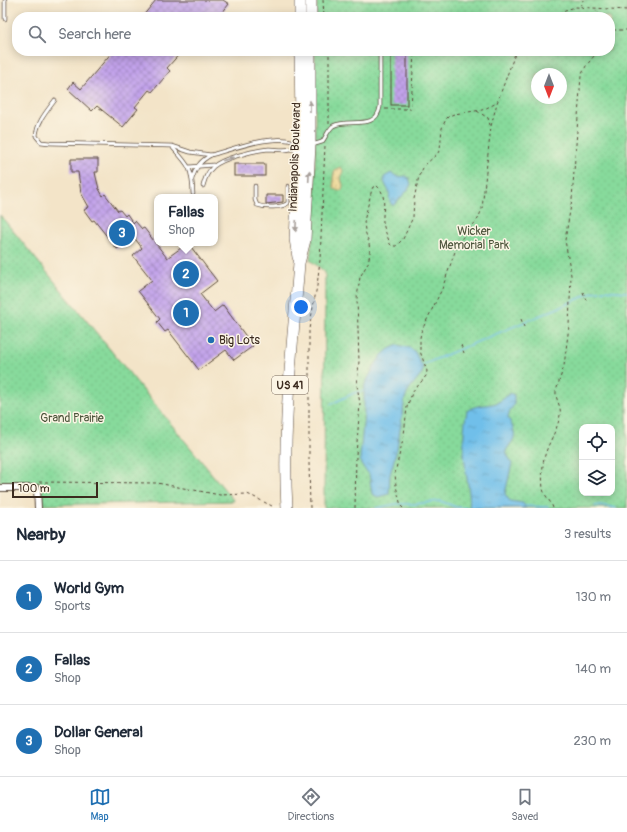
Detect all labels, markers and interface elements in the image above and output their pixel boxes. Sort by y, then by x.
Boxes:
search box [12,12,615,56]
icon: search [26,23,48,45]
text: Search here [58,25,131,44]
north arrow [531,68,567,104]
one-way arrow [307,99,313,112]
street label: Indianapolis Boulevard [286,102,304,212]
one-way arrow [222,156,234,162]
one-way arrow [305,170,312,182]
popup [154,194,218,246]
text: Fallas [168,203,204,222]
pin: 3 [109,218,135,248]
one-way arrow [293,220,300,232]
text: Shop [168,222,195,238]
park label: Wicker Memorial Park [439,224,509,253]
pin: 2 [173,259,199,289]
your location [291,297,311,317]
pin: 1 [173,298,199,328]
place label: Big Lots [219,333,261,348]
marker: Big Lots [206,335,216,345]
road number: US 41 [272,376,308,394]
park label: Grand Prairie [40,411,104,426]
map controls [579,424,615,496]
button: locate [579,424,615,460]
button: layers [579,460,615,496]
scale bar [12,480,98,499]
text: 100 m [18,482,49,495]
text: Nearby [16,524,65,545]
text: 3 results [564,526,611,542]
text: World Gym [54,579,124,598]
text: 1 [26,589,32,605]
text: 130 m [575,589,611,605]
text: Sports [54,598,90,614]
text: Fallas [54,651,90,670]
text: 2 [25,661,33,677]
text: 140 m [575,661,611,677]
text: Shop [54,670,81,686]
text: Dollar General [54,723,143,742]
text: 3 [25,733,33,749]
text: 230 m [574,733,611,749]
text: Shop [54,742,81,758]
tab: Map [89,786,111,823]
tab: Directions [288,786,334,823]
tab: Saved [511,786,538,823]

